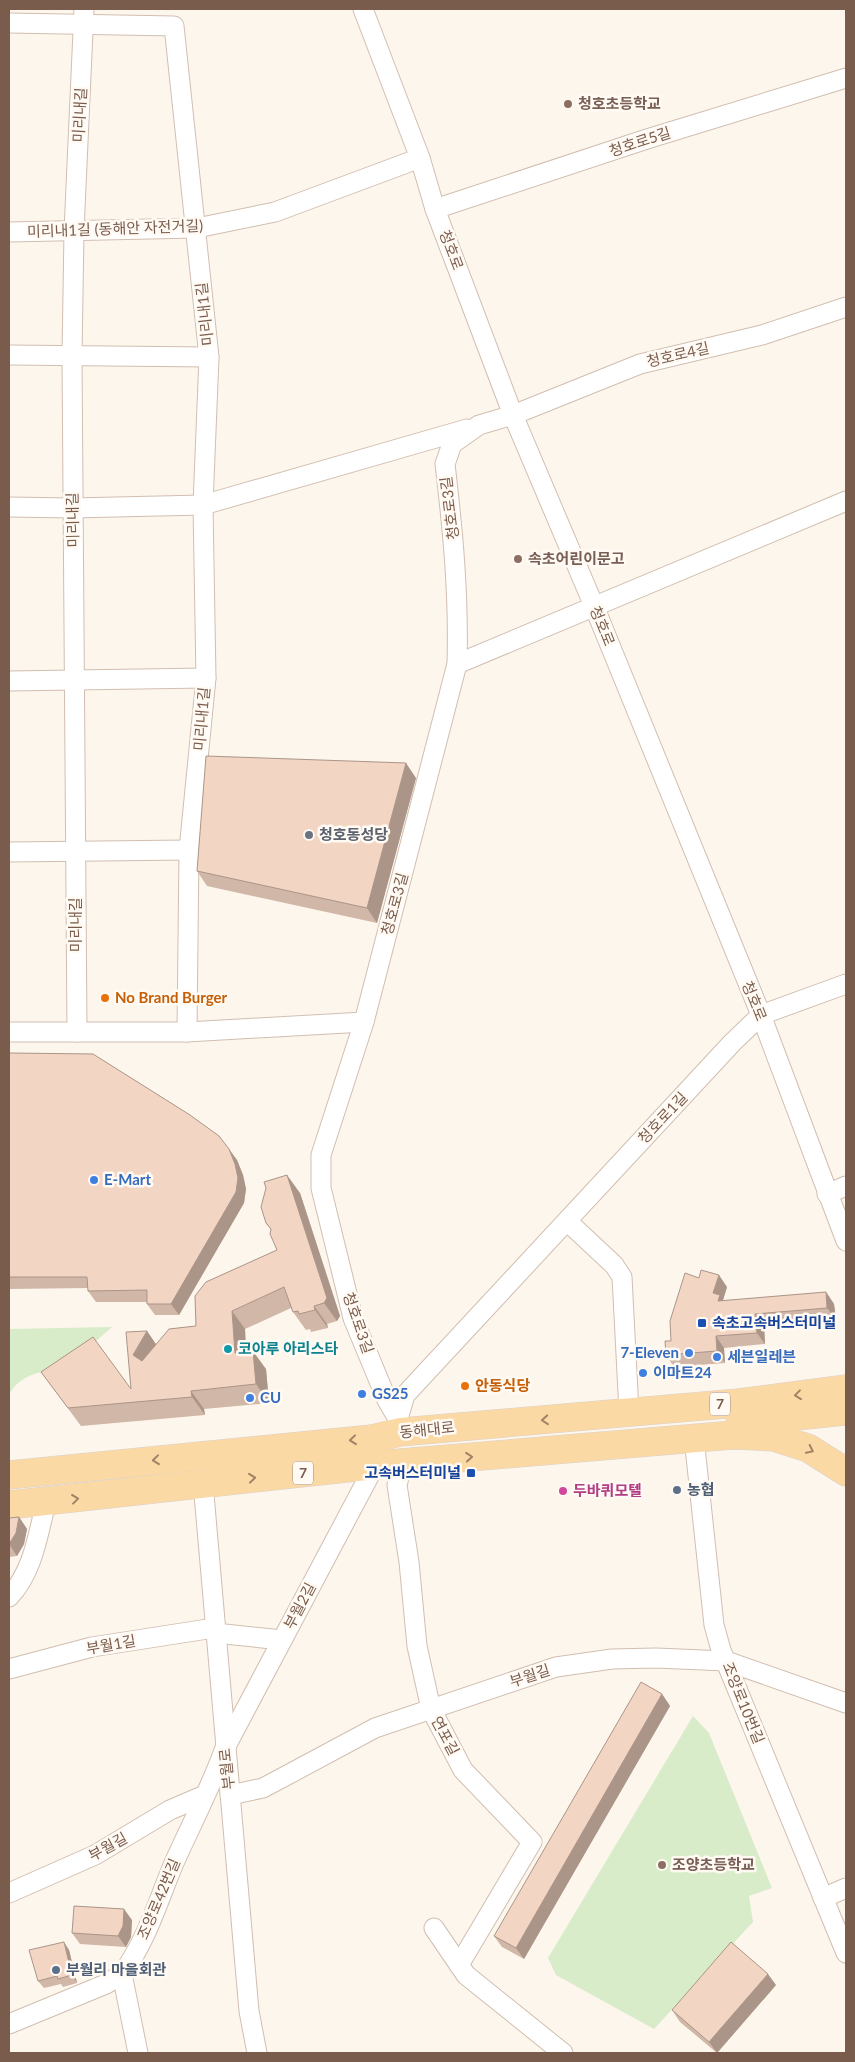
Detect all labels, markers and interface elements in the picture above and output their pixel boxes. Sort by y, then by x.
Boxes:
street label: 미리내길 [69,87,89,143]
place label: 청호초등학교 [578,94,661,112]
marker: 청호초등학교 [562,98,574,110]
street label: 청호로5길 [607,123,673,159]
street label: 미리내1길 (동해안 자전거길) [27,216,203,240]
street label: 청호로 [436,227,468,272]
street label: 미리내1길 [192,281,216,347]
street label: 청호로4길 [645,338,711,370]
street label: 청호로3길 [436,475,462,541]
street label: 미리내길 [63,492,81,548]
place label: 속초어린이문고 [528,549,625,567]
marker: 속초어린이문고 [512,553,524,565]
street label: 청호로 [587,603,619,648]
street label: 미리내1길 [189,686,213,752]
place label: 청호동성당 [319,825,388,843]
marker: 청호동성당 [303,829,315,841]
street label: 청호로3길 [377,871,411,937]
street label: 미리내길 [66,897,84,953]
street label: 청호로 [739,978,771,1023]
place label: No Brand Burger [115,988,228,1006]
marker: No Brand Burger [99,992,111,1004]
street label: 청호로1길 [634,1088,691,1147]
place label: E-Mart [104,1170,151,1188]
marker: E-Mart [88,1174,100,1186]
street label: 청호로3길 [340,1290,378,1356]
place label: 속초고속버스터미널 [712,1313,836,1331]
marker: 속초고속버스터미널 [696,1317,708,1329]
place label: 코아루 아리스타 [238,1339,338,1357]
marker: 코아루 아리스타 [222,1343,234,1355]
place label: 7-Eleven [620,1343,679,1361]
marker: 7-Eleven [683,1347,695,1359]
place label: 세븐일레븐 [727,1347,796,1365]
marker: 세븐일레븐 [711,1351,723,1363]
place label: 이마트24 [653,1363,712,1381]
marker: 이마트24 [637,1367,649,1379]
place label: 안동식당 [475,1376,530,1394]
marker: 안동식당 [459,1380,471,1392]
place label: GS25 [372,1384,409,1402]
place label: CU [260,1388,281,1406]
marker: GS25 [356,1388,368,1400]
one-way arrow [794,1389,802,1400]
marker: CU [244,1392,256,1404]
road number: 7 [710,1392,730,1416]
one-way arrow [540,1414,548,1425]
street label: 동해대로 [399,1417,455,1441]
one-way arrow [348,1435,356,1446]
one-way arrow [805,1444,814,1454]
one-way arrow [465,1452,473,1463]
one-way arrow [151,1454,159,1465]
road number: 7 [293,1462,313,1485]
place label: 고속버스터미널 [364,1463,461,1481]
marker: 고속버스터미널 [465,1467,477,1479]
one-way arrow [248,1473,256,1484]
place label: 농협 [687,1480,715,1498]
place label: 두바퀴모텔 [573,1481,642,1499]
marker: 농협 [671,1484,683,1496]
marker: 두바퀴모텔 [557,1485,569,1497]
one-way arrow [71,1494,79,1505]
street label: 부월2길 [279,1579,319,1632]
street label: 부월1길 [85,1631,137,1657]
street label: 조양로10번길 [719,1659,768,1746]
street label: 부월길 [507,1660,552,1690]
street label: 연포길 [428,1713,464,1758]
street label: 부월로 [215,1748,237,1791]
street label: 부월길 [85,1828,130,1864]
street label: 조양로42번길 [133,1855,183,1942]
place label: 조양초등학교 [672,1855,755,1873]
marker: 조양초등학교 [656,1859,668,1871]
place label: 부월리 마을회관 [66,1960,166,1978]
marker: 부월리 마을회관 [50,1964,62,1976]

